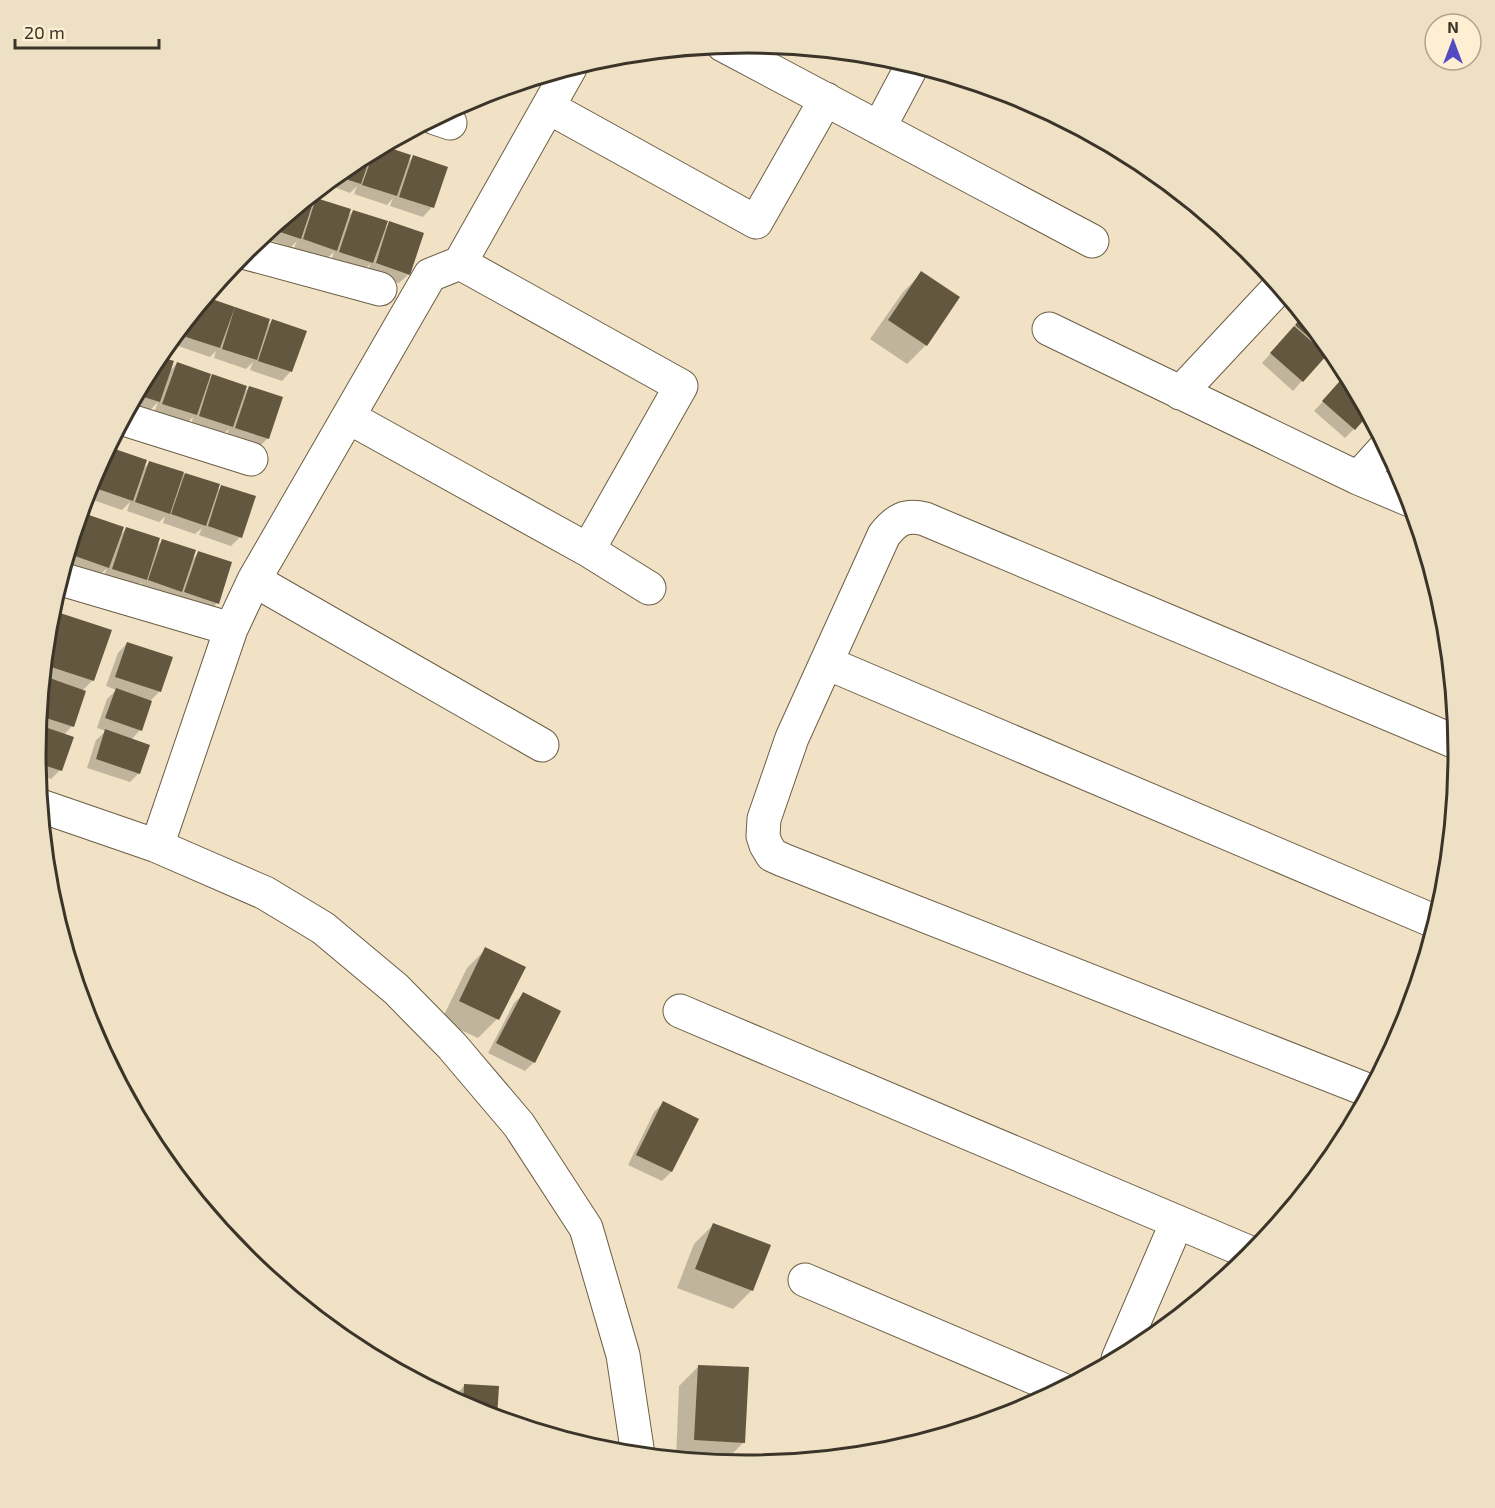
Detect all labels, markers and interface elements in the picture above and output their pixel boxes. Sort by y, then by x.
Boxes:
scale bar [15,12,159,50]
north arrow [1423,12,1483,72]
text: N [1447,17,1459,36]
text: 20 m [24,21,65,43]

